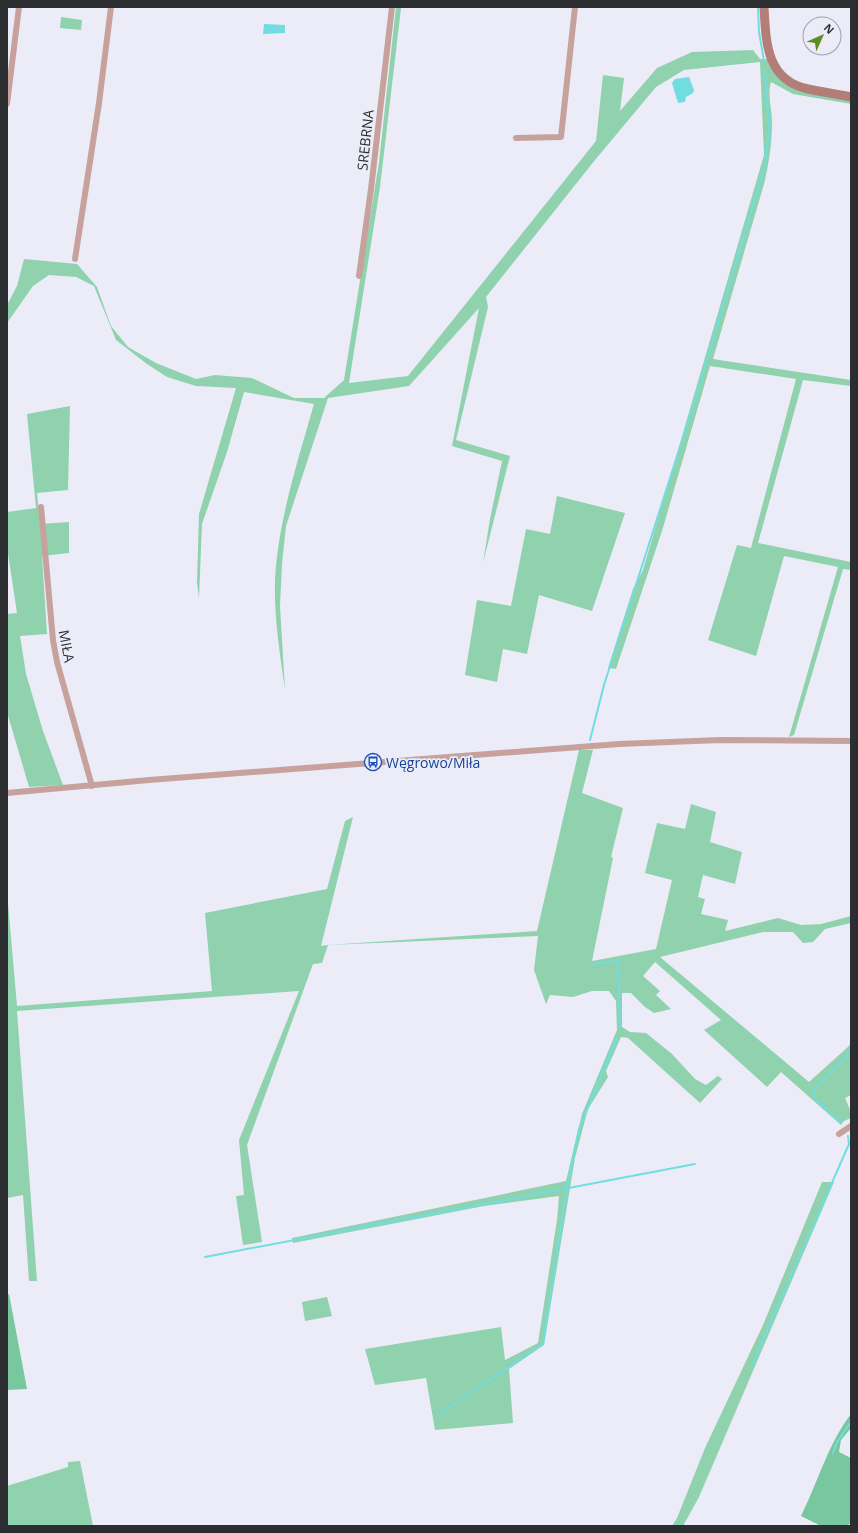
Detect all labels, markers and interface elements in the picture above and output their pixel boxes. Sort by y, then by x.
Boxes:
north arrow [802,16,842,56]
text: N [821,20,838,37]
street label: SREBRNA [352,108,378,171]
street label: MIŁA [55,628,79,664]
bus stop icon: Węgrowo/Miła [363,752,383,772]
place label: Węgrowo/Miła [386,753,480,772]

